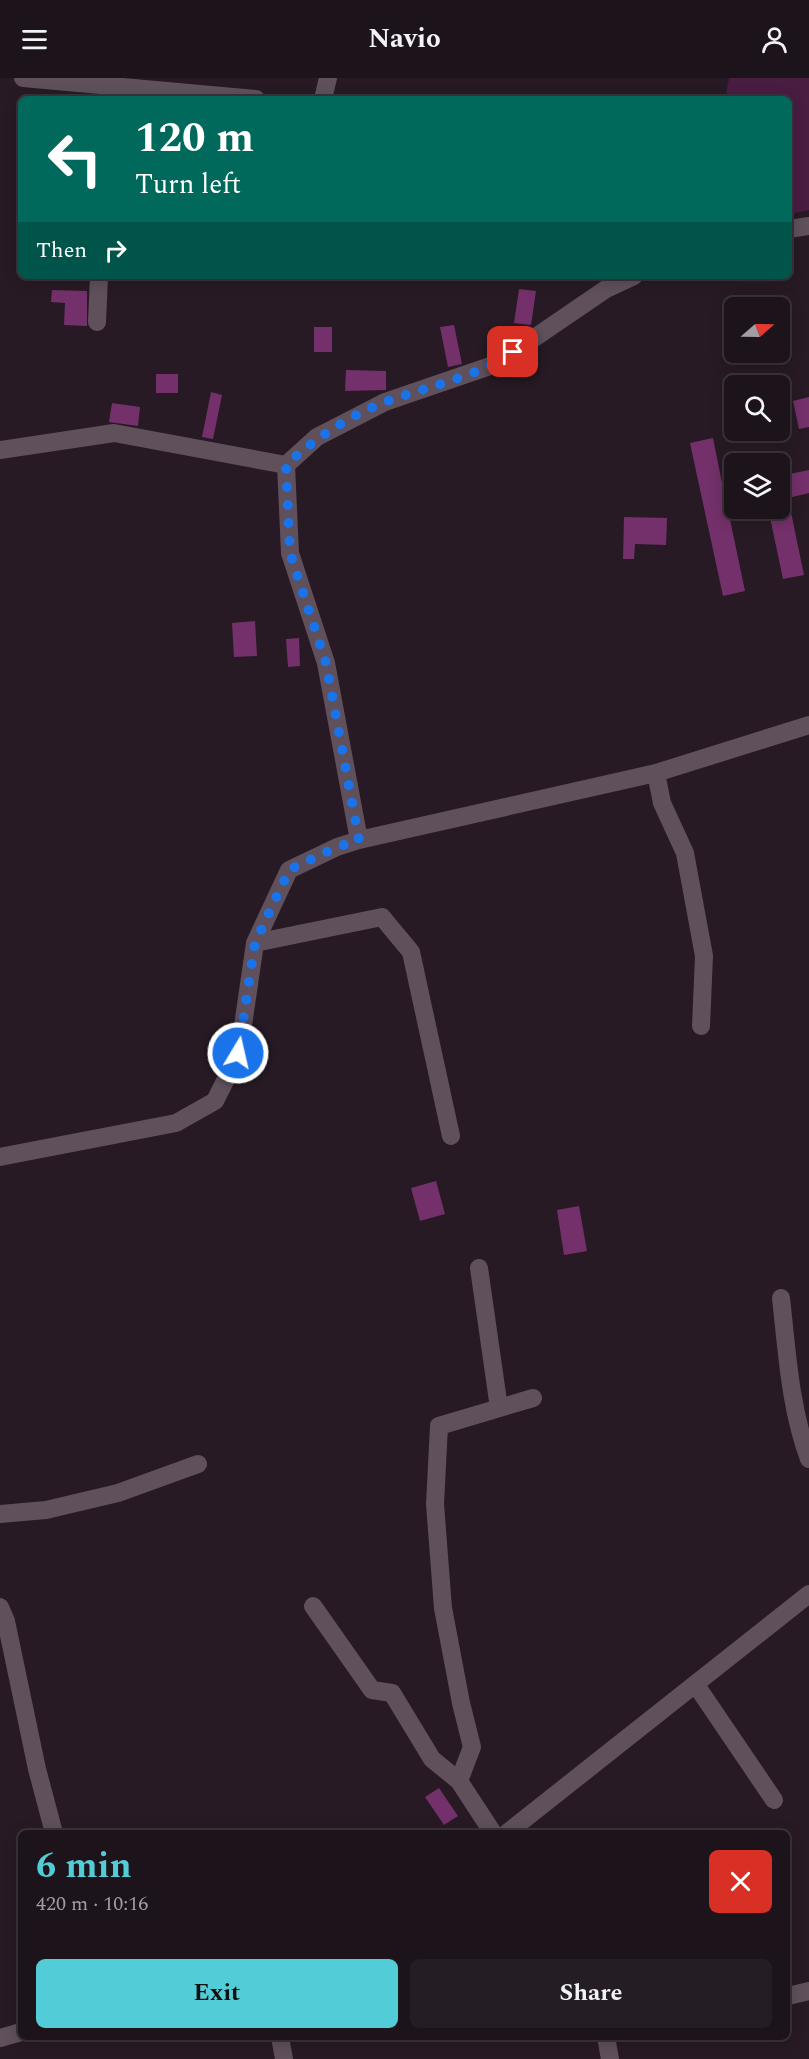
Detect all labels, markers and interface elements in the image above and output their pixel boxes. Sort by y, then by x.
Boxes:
text: Navio [368,18,441,60]
icon: menu [18,23,51,56]
icon: person [758,23,791,56]
text: 120 m [135,107,254,170]
icon: left [36,120,114,198]
text: Turn left [135,164,241,206]
text: Then [36,234,87,267]
icon: right [99,234,132,267]
north arrow [724,297,790,363]
map controls [724,297,790,519]
pin [487,326,538,377]
icon: arrive [496,335,529,368]
button: search [724,375,790,441]
button: layers [724,453,790,519]
position arrow [206,1021,270,1085]
text: 6 min [36,1839,132,1894]
button: close [709,1850,772,1913]
text: 420 m · 10:16 [36,1889,148,1919]
button: Exit [36,1959,398,2028]
button: Share [410,1959,772,2028]

